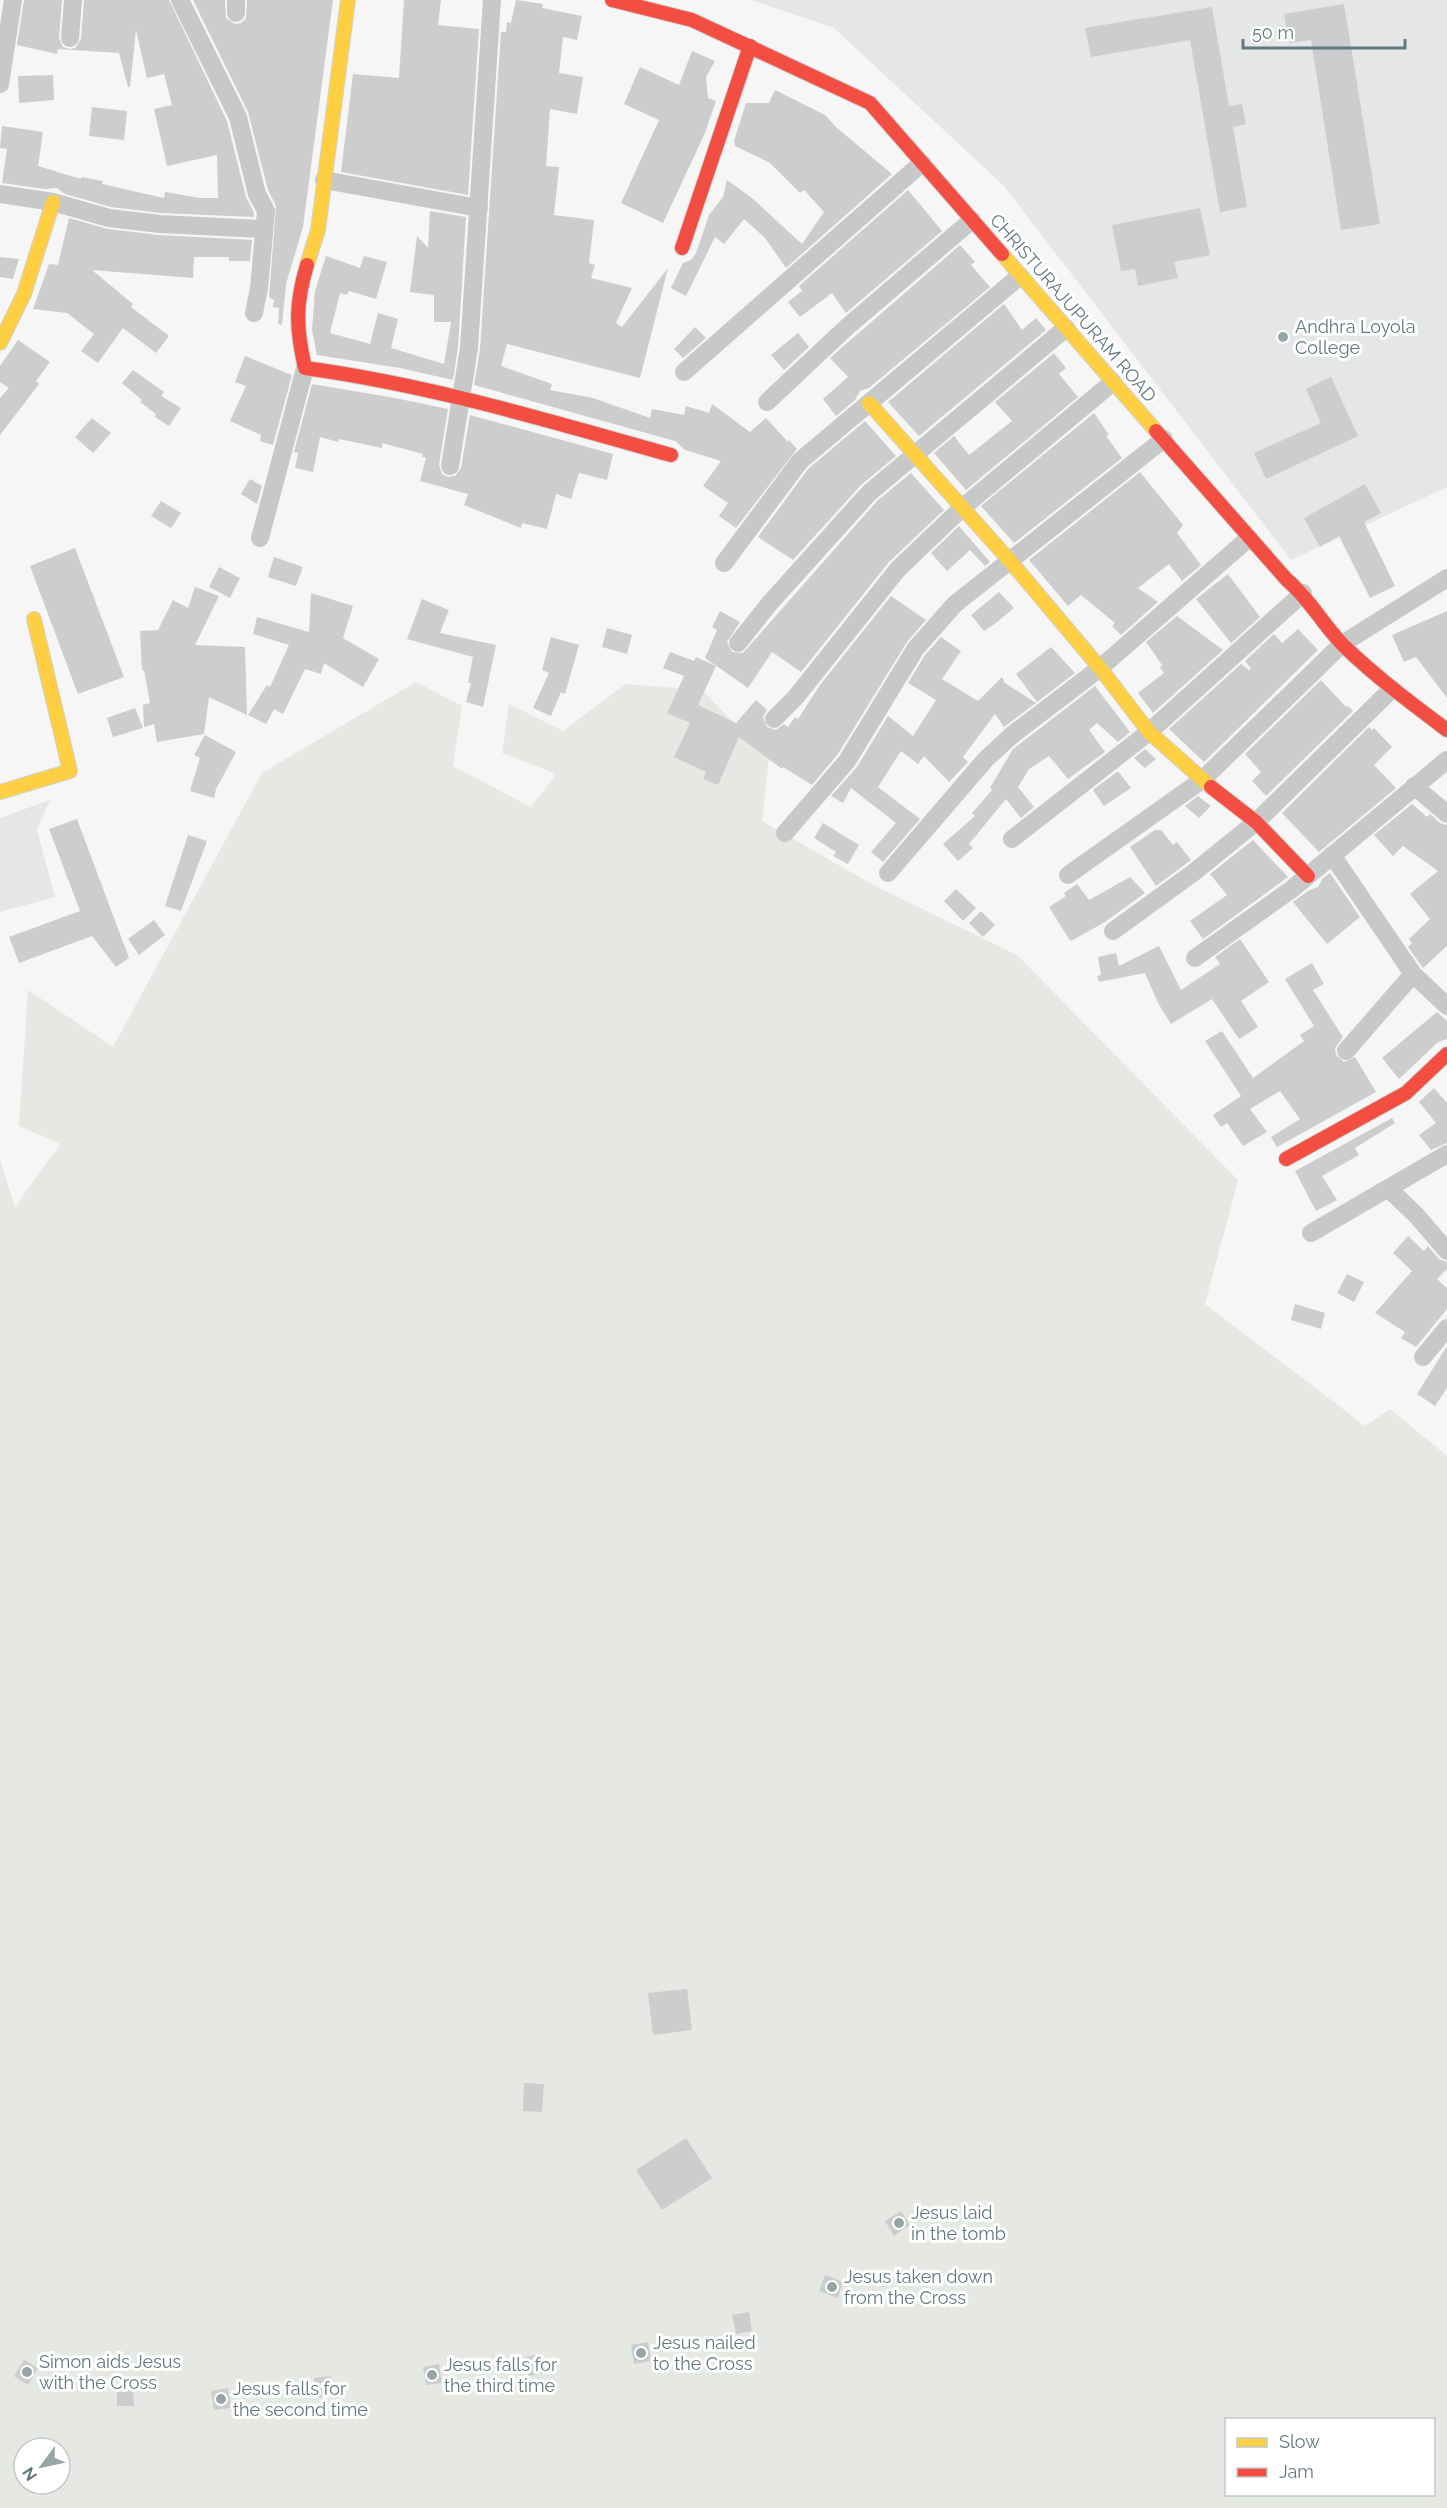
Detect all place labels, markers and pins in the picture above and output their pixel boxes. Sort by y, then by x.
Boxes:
place label: Andhra Loyola College [1295,316,1416,358]
marker: Andhra Loyola College [1276,330,1290,344]
place label: Jesus laid in the tomb [911,2202,1006,2244]
marker: Jesus laid in the tomb [892,2216,906,2230]
place label: Jesus taken down from the Cross [844,2266,993,2308]
marker: Jesus taken down from the Cross [825,2280,839,2294]
place label: Jesus nailed to the Cross [653,2332,756,2374]
marker: Jesus nailed to the Cross [634,2346,648,2360]
place label: Simon aids Jesus with the Cross [39,2351,181,2393]
place label: Jesus falls for the third time [444,2354,558,2396]
marker: Simon aids Jesus with the Cross [20,2365,34,2379]
marker: Jesus falls for the third time [425,2368,439,2382]
place label: Jesus falls for the second time [233,2378,368,2420]
marker: Jesus falls for the second time [214,2392,228,2406]

